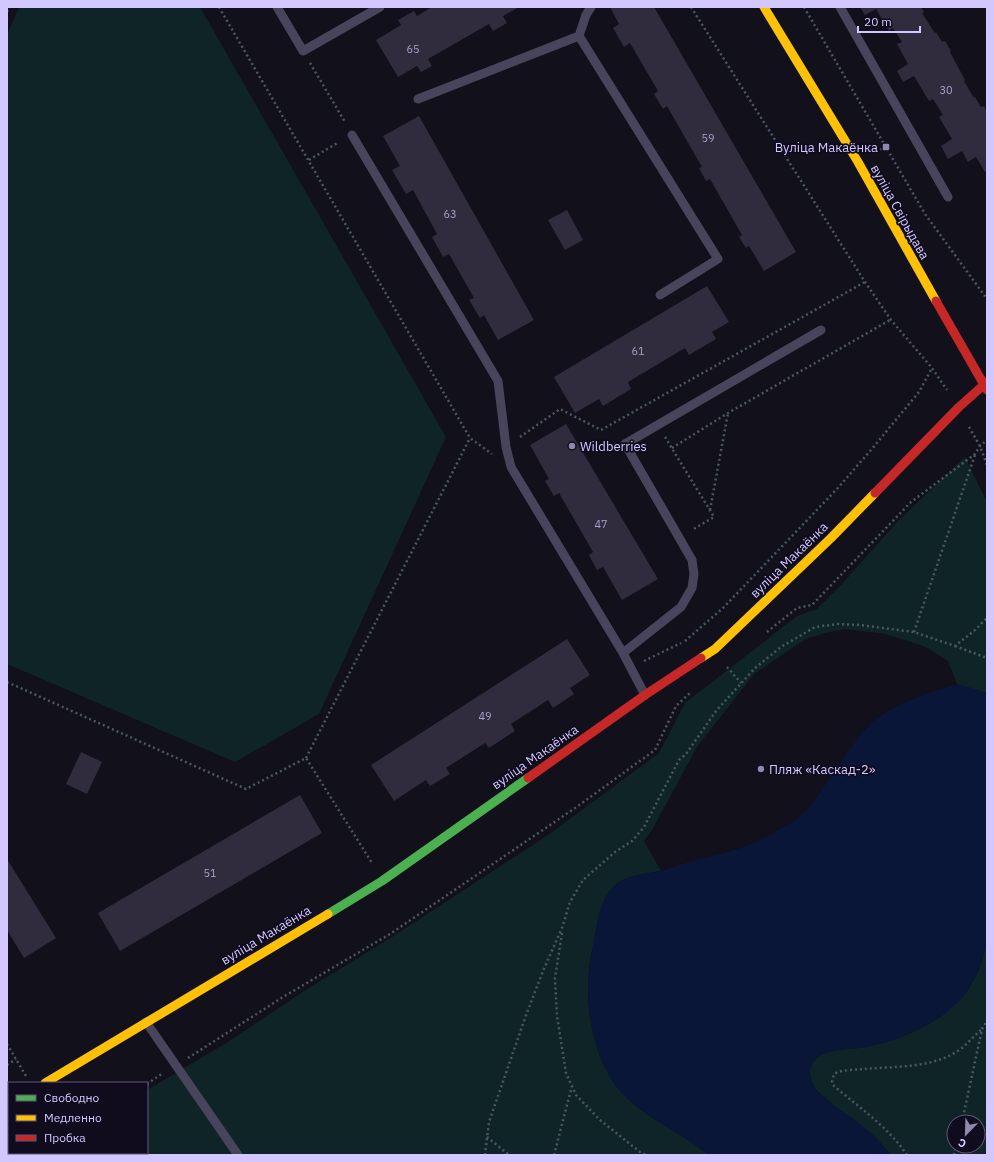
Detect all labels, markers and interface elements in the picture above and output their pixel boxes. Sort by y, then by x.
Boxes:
scale bar [858,8,920,34]
text: 20 m [864,14,892,29]
house number: 65 [406,42,420,56]
house number: 30 [939,83,953,97]
house number: 59 [701,131,715,145]
place label: Вуліца Макаёнка [775,139,878,156]
marker: Вуліца Макаёнка [881,142,891,152]
street label: вуліца Свірыдава [867,161,933,263]
house number: 63 [443,207,457,221]
house number: 61 [631,344,645,358]
place label: Wildberries [580,438,647,455]
marker: Wildberries [567,441,577,451]
house number: 47 [594,517,608,531]
street label: вуліца Макаёнка [746,518,832,602]
house number: 49 [478,709,492,723]
street label: вуліца Макаёнка [488,721,582,793]
place label: Пляж «Каскад-2» [769,761,876,778]
marker: Пляж «Каскад-2» [756,764,766,774]
house number: 51 [203,866,217,880]
street label: вуліца Макаёнка [218,901,314,969]
legend [8,1082,148,1154]
text: Свободно [44,1090,100,1105]
text: Медленно [44,1110,102,1125]
north arrow [946,1114,986,1154]
text: Пробка [44,1130,86,1145]
text: С [956,1135,968,1151]

